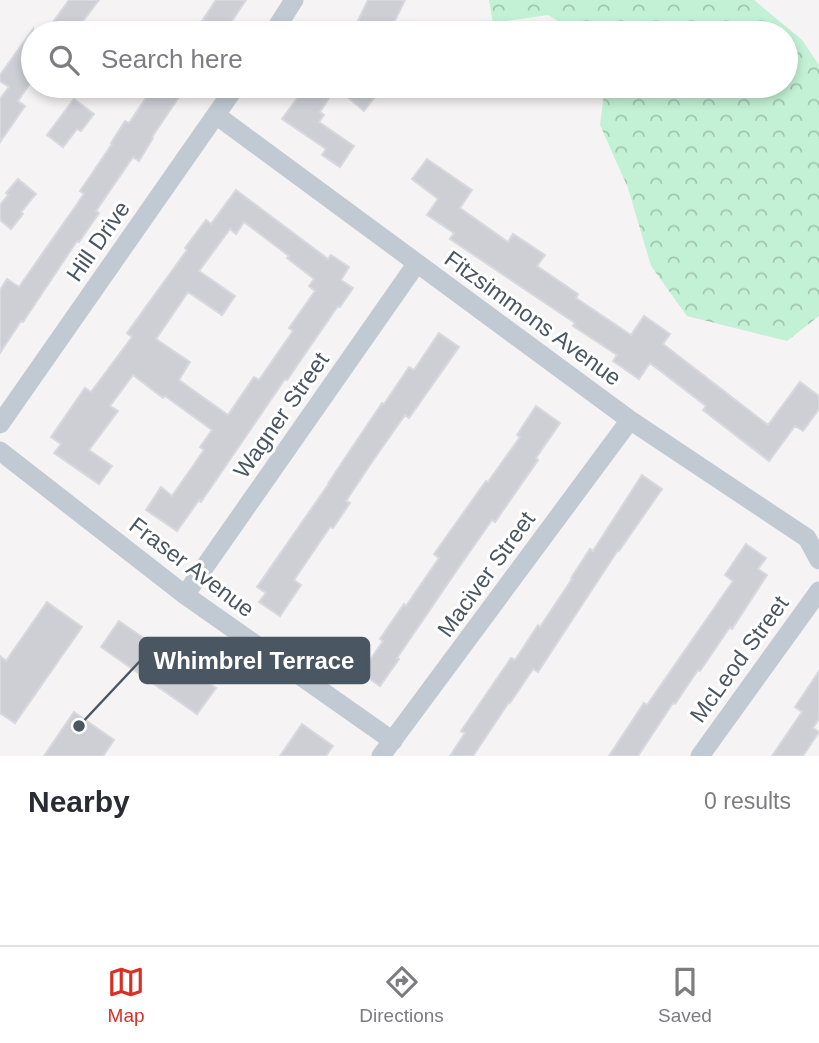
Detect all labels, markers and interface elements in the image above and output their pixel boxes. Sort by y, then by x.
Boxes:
search box [21,21,798,98]
icon: search [45,41,83,79]
text: Search here [101,44,243,74]
street label: Hill Drive [61,196,135,286]
street label: Fitzsimmons Avenue [440,245,626,391]
street label: Wagner Street [228,347,334,483]
street label: Maciver Street [432,506,540,642]
street label: Fraser Avenue [125,512,259,622]
street label: McLeod Street [685,590,794,727]
callout: Whimbrel Terrace [140,638,369,683]
text: Whimbrel Terrace [154,647,354,674]
text: Nearby [28,785,130,818]
text: 0 results [704,788,791,814]
tab: Map [107,963,145,1027]
tab: Directions [359,963,444,1027]
tab: Saved [658,963,712,1027]

